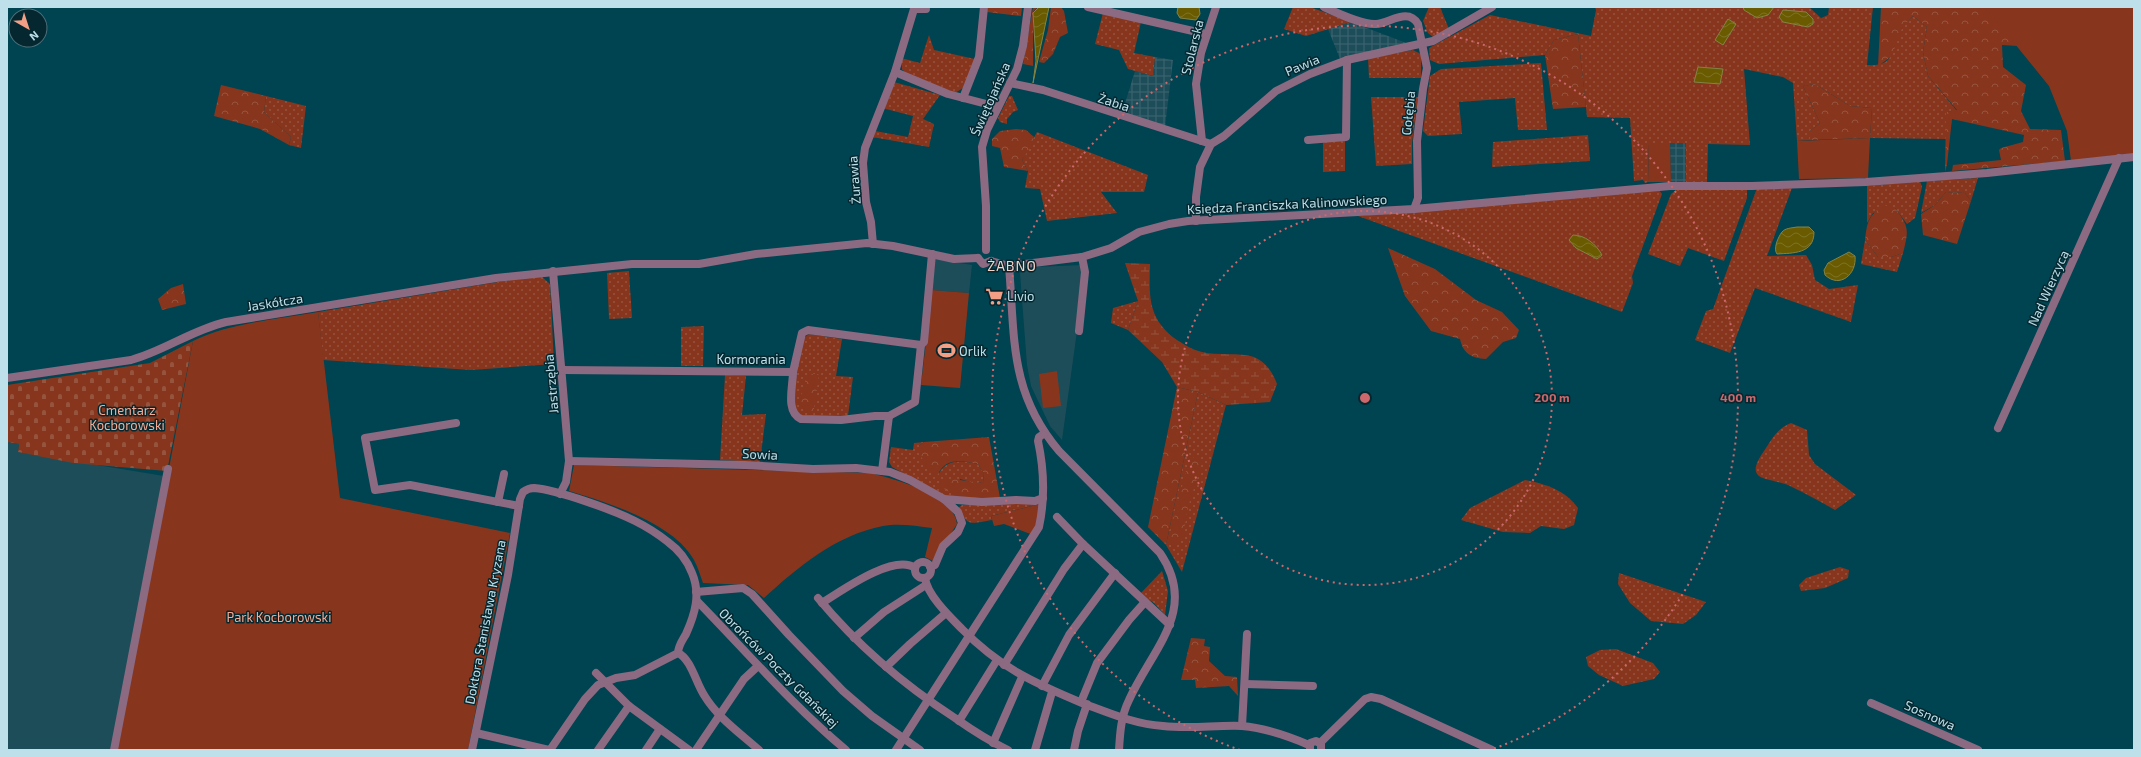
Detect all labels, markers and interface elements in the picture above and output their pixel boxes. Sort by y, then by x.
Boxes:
north arrow [8,8,48,48]
street label: Stolarska [1177,18,1207,76]
text: N [27,29,42,44]
street label: Pawia [1282,51,1322,79]
street label: Świętojańska [966,59,1013,138]
street label: Żabia [1096,89,1132,115]
street label: Gołębia [1398,90,1418,136]
street label: Żurawia [844,155,864,205]
street label: Księdza Franciszka Kalinowskiego [1187,191,1387,217]
street label: Nad Wierzycą [2024,248,2072,328]
district label: ŻABNO [987,257,1037,274]
supermarket icon: Livio [984,286,1004,306]
place label: Livio [1007,288,1034,304]
street label: Jaskółcza [246,290,304,314]
sports icon: Orlik [936,341,956,361]
place label: Orlik [959,343,987,359]
street label: Kormorania [716,351,786,367]
street label: Jastrzębia [540,354,562,414]
text: 200 m [1534,390,1570,404]
text: 400 m [1720,390,1756,404]
centre of rings [1358,391,1372,405]
park label: Cmentarz Kocborowski [89,402,165,433]
street label: Sowia [742,445,778,463]
street label: Doktora Stanisława Kryzana [461,538,509,706]
street label: Obrońców Poczty Gdańskiej [716,605,842,731]
park label: Park Kocborowski [227,609,331,625]
street label: Sosnowa [1902,697,1958,733]

